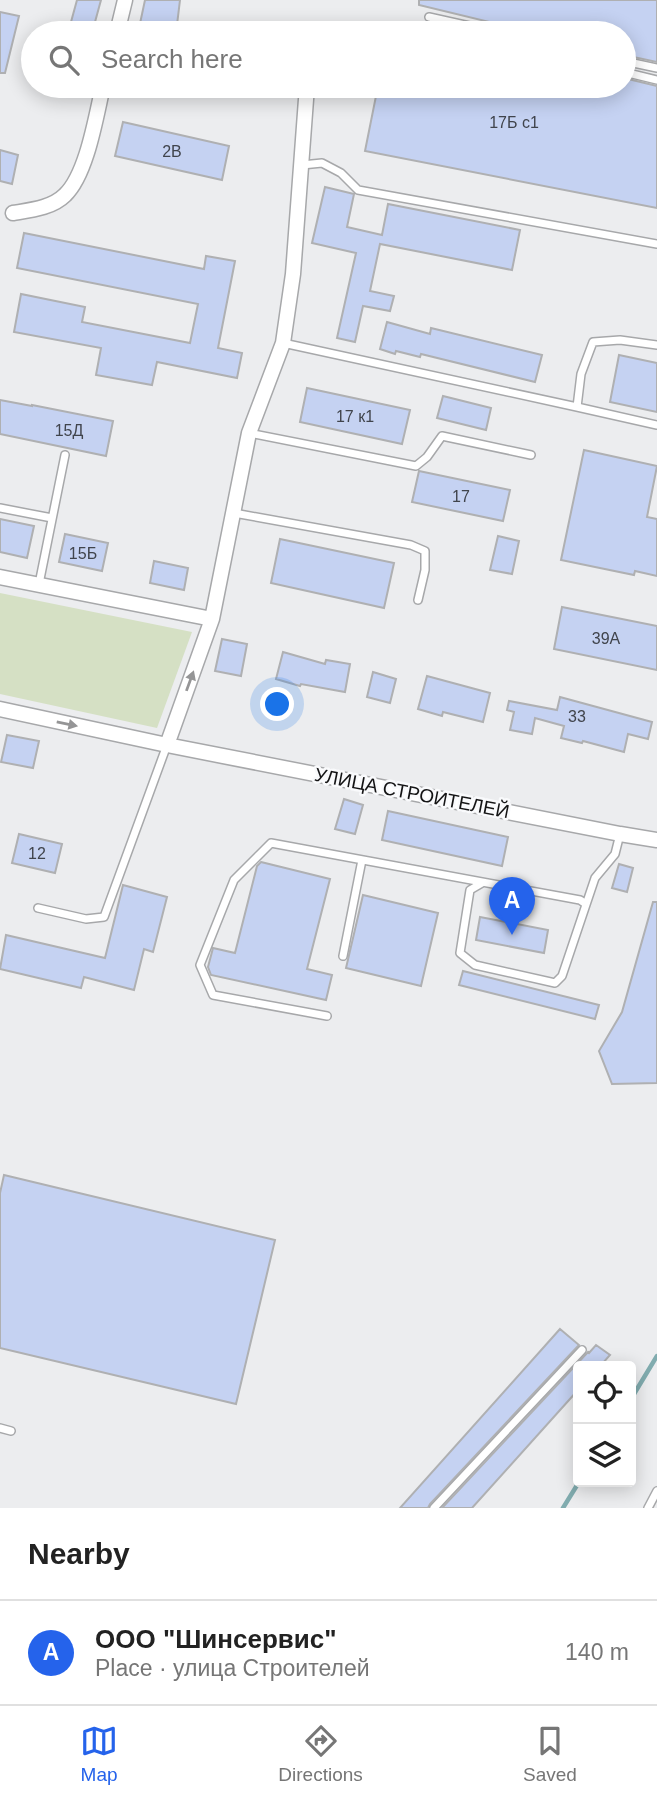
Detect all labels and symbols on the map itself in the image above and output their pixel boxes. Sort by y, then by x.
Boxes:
house number: 17Б с1 [489,114,539,131]
house number: 2В [162,143,182,160]
house number: 17 к1 [336,408,374,425]
house number: 15Д [55,422,83,439]
house number: 17 [452,488,470,505]
house number: 15Б [69,545,97,562]
house number: 39А [592,630,621,647]
one-way arrow [185,670,196,691]
your location [260,687,294,721]
house number: 33 [568,708,586,725]
one-way arrow [56,718,78,729]
street label: УЛИЦА СТРОИТЕЛЕЙ [313,764,511,822]
house number: 12 [28,845,46,862]
pin: A [489,877,535,935]

